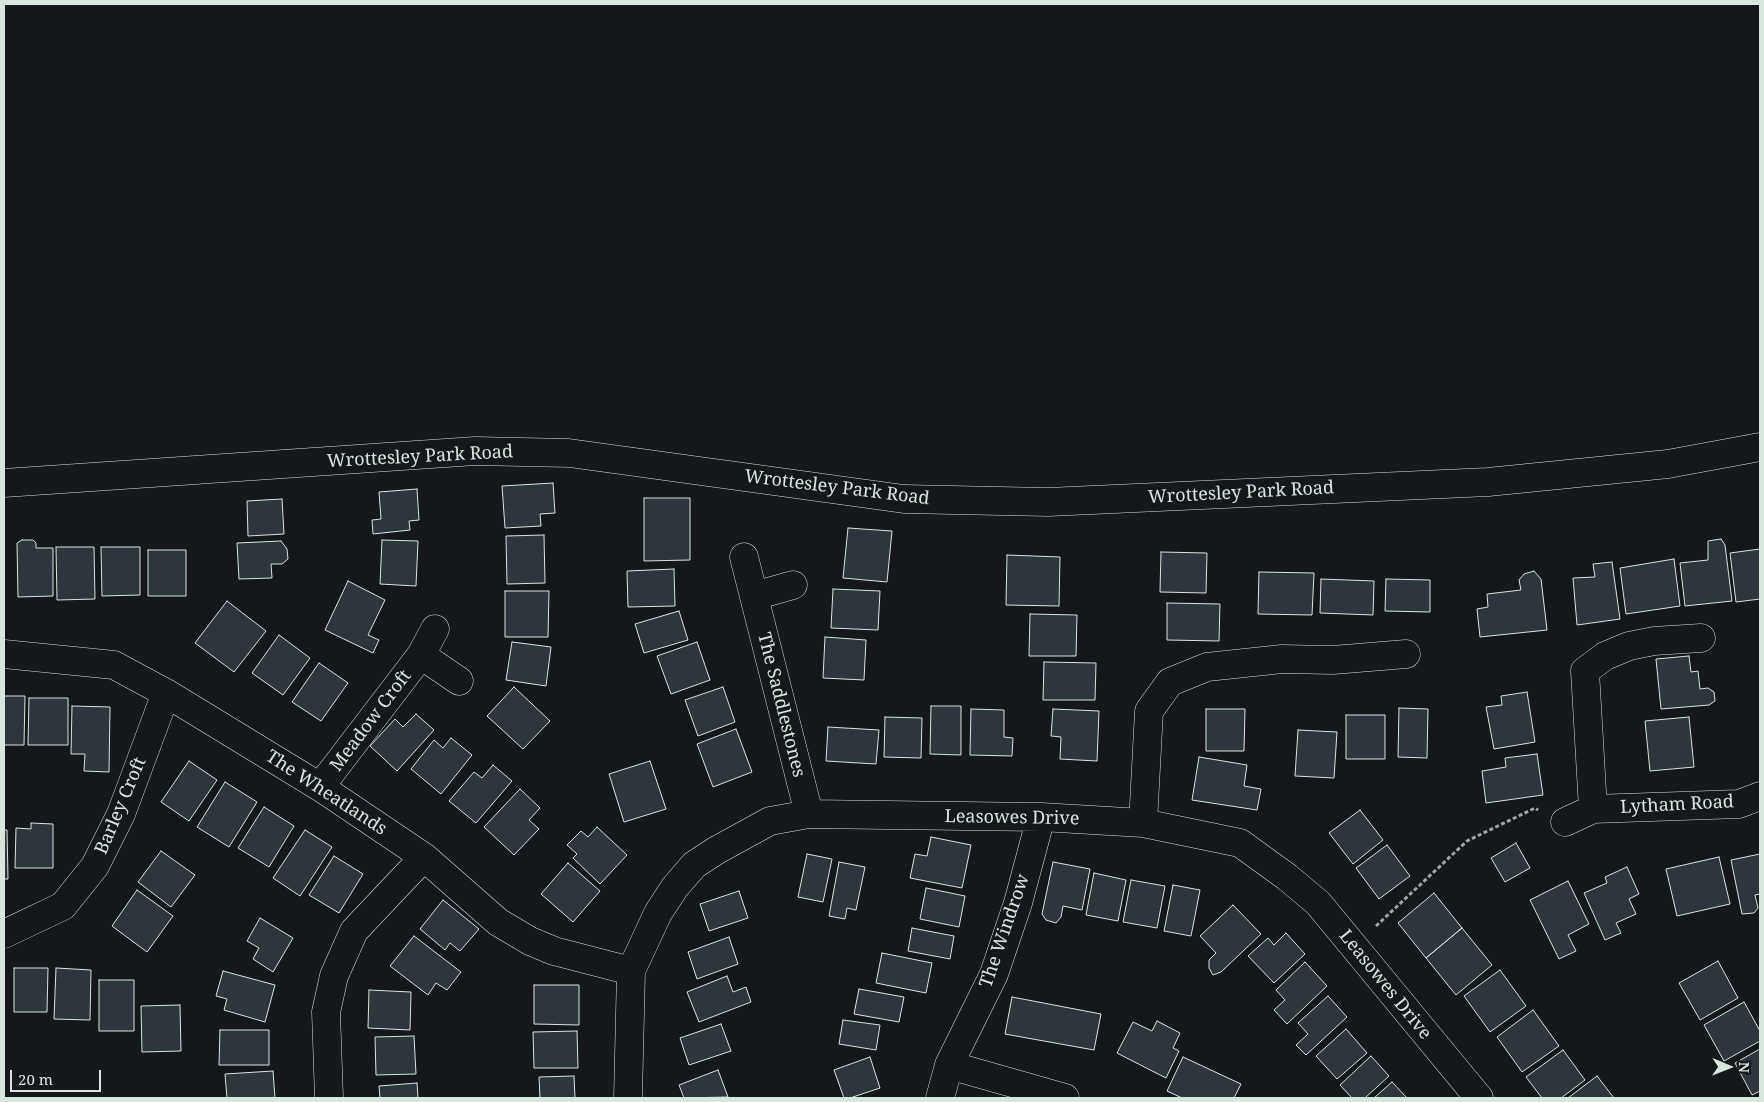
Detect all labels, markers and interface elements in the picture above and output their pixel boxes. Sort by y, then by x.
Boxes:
street label: Wrottesley Park Road [326,441,514,473]
street label: Wrottesley Park Road [743,466,931,510]
street label: Wrottesley Park Road [1147,477,1335,509]
street label: The Saddlestones [753,630,809,780]
street label: Meadow Croft [326,666,416,776]
street label: The Wheatlands [262,746,390,840]
street label: Barley Croft [91,754,151,858]
street label: Lytham Road [1620,791,1734,819]
street label: Leasowes Drive [944,806,1080,830]
street label: The Windrow [976,871,1034,991]
street label: Leasowes Drive [1334,926,1436,1044]
north arrow [1704,1042,1754,1092]
scale bar [12,1060,104,1092]
text: N [1735,1062,1754,1073]
text: 20 m [18,1069,53,1089]

